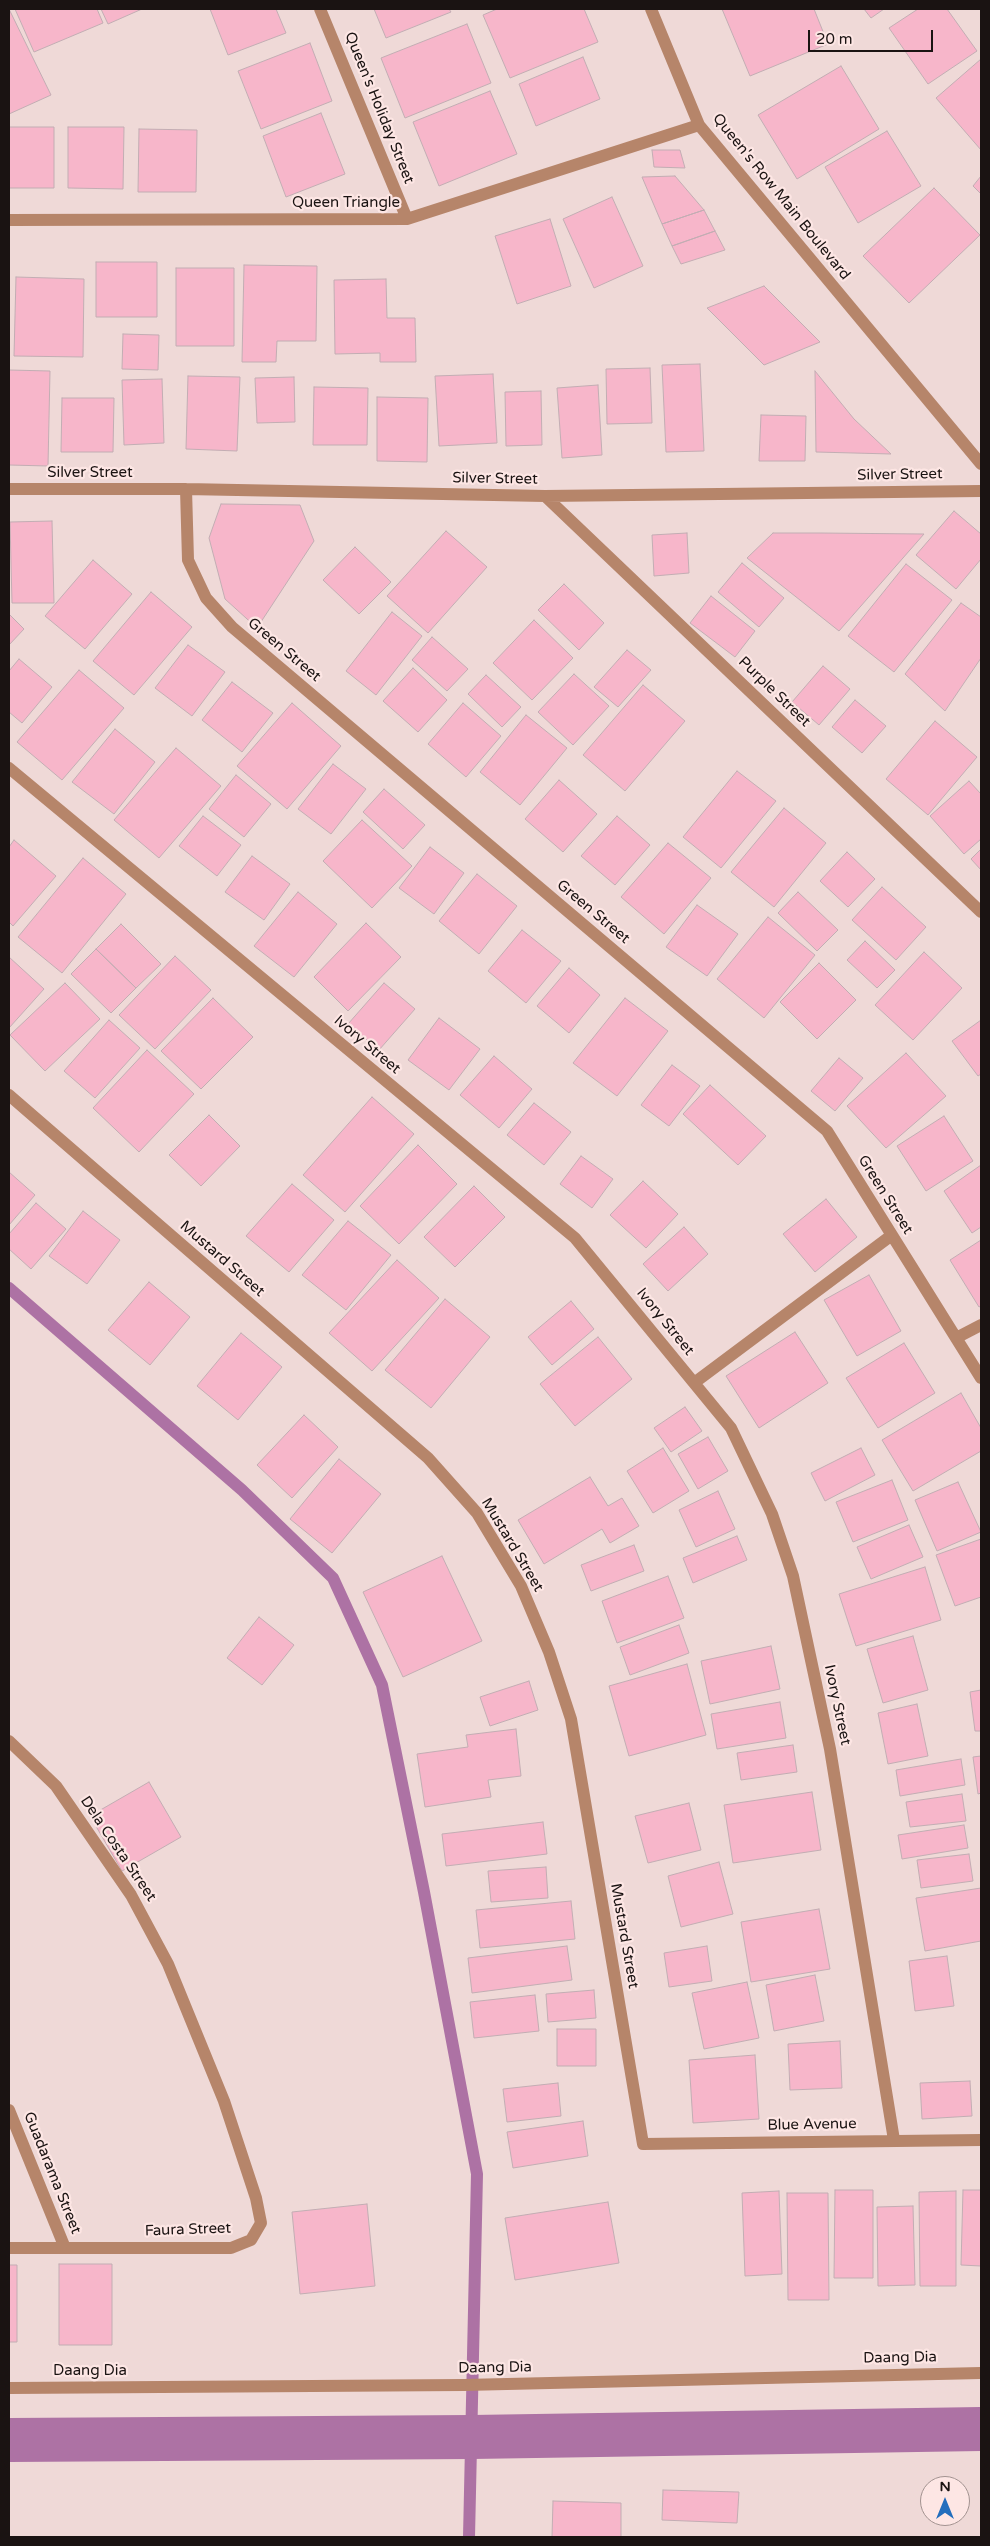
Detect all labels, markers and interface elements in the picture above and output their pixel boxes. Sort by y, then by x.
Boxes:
scale bar [810,20,935,52]
street label: Queen's Holiday Street [340,30,418,186]
text: 20 m [816,30,853,48]
street label: Queen's Row Main Boulevard [708,110,854,284]
street label: Queen Triangle [292,194,400,212]
street label: Silver Street [47,464,133,482]
street label: Silver Street [857,465,943,485]
street label: Silver Street [452,469,538,489]
street label: Green Street [244,614,324,686]
street label: Purple Street [734,653,814,731]
street label: Green Street [553,876,633,948]
street label: Ivory Street [330,1012,404,1078]
street label: Green Street [854,1152,916,1238]
street label: Mustard Street [176,1217,268,1301]
street label: Ivory Street [632,1285,698,1359]
street label: Mustard Street [477,1495,547,1595]
street label: Ivory Street [820,1663,854,1747]
street label: Dela Costa Street [76,1793,160,1905]
street label: Mustard Street [606,1882,642,1990]
street label: Guadarama Street [19,2109,85,2237]
street label: Blue Avenue [767,2115,857,2135]
street label: Faura Street [144,2219,232,2241]
street label: Daang Dia [863,2348,937,2368]
street label: Daang Dia [458,2358,532,2378]
street label: Daang Dia [53,2362,127,2380]
north arrow [920,2476,970,2526]
text: N [939,2478,951,2495]

